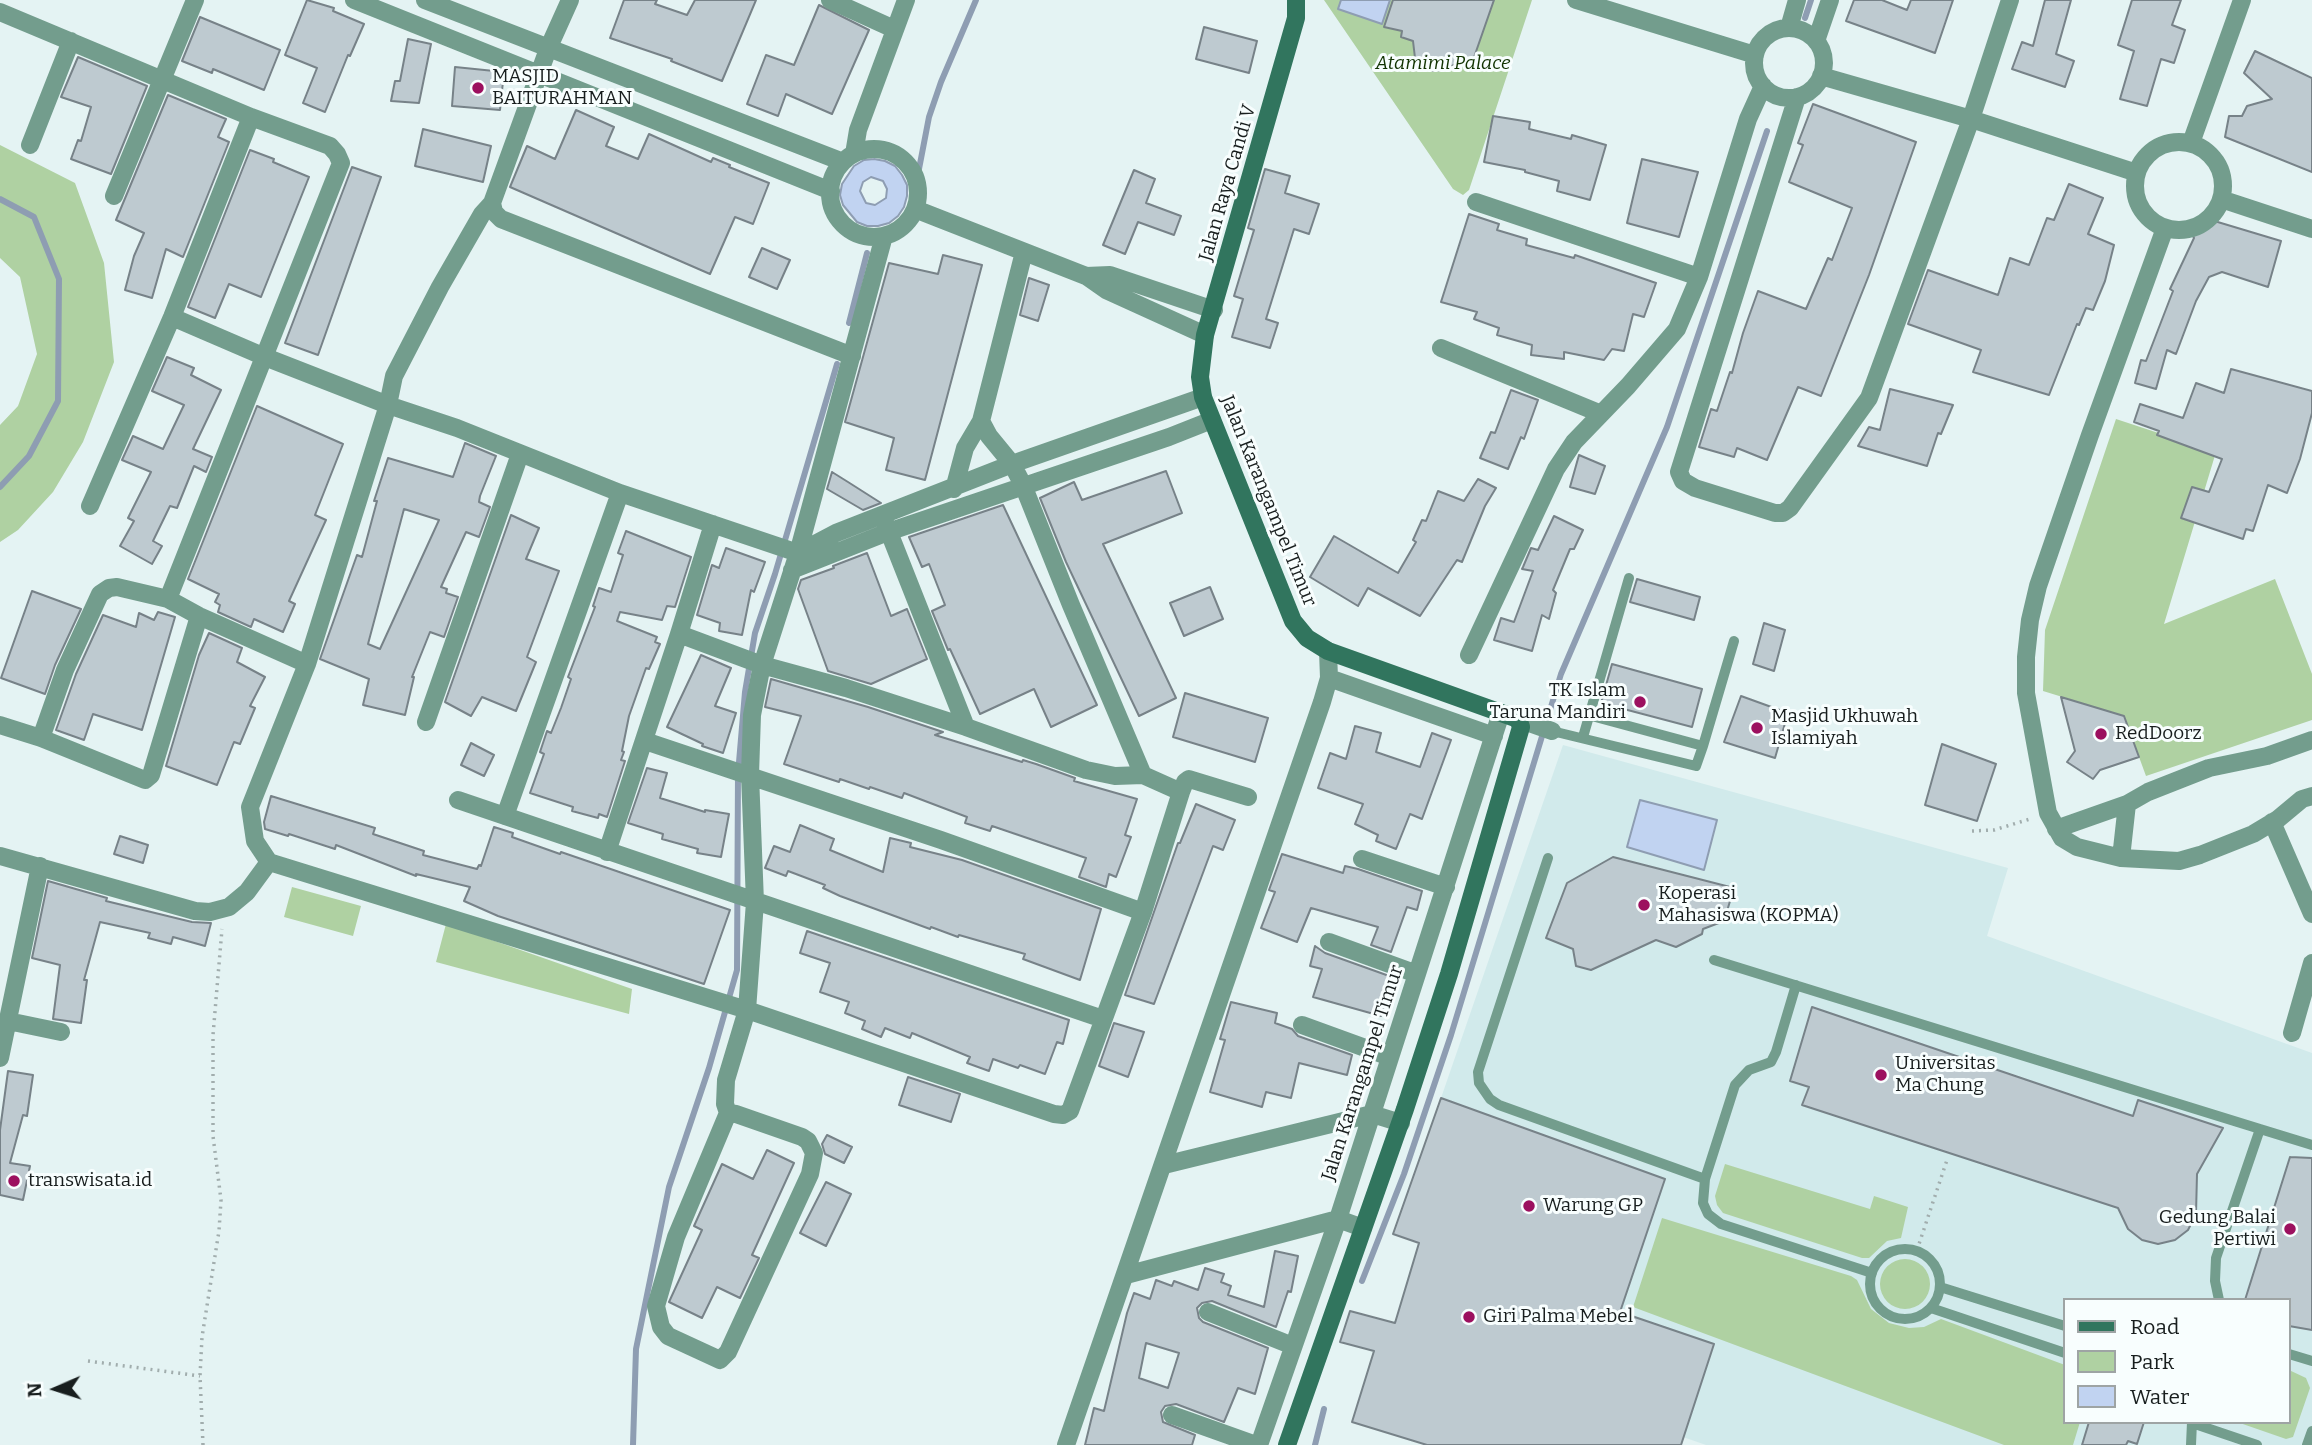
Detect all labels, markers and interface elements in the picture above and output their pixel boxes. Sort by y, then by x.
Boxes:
park label: Atamimi Palace [1375,53,1511,75]
place label: MASJID BAITURAHMAN [492,66,632,110]
marker: MASJID BAITURAHMAN [470,80,486,96]
street label: Jalan Raya Candi V [1195,102,1261,264]
street label: Jalan Karangampel Timur [1215,392,1321,610]
place label: TK Islam Taruna Mandiri [1489,680,1626,724]
marker: TK Islam Taruna Mandiri [1632,694,1648,710]
place label: Masjid Ukhuwah Islamiyah [1771,706,1918,750]
marker: Masjid Ukhuwah Islamiyah [1749,720,1765,736]
place label: RedDoorz [2115,723,2202,745]
marker: RedDoorz [2093,726,2109,742]
place label: Koperasi Mahasiswa (KOPMA) [1658,883,1839,927]
marker: Koperasi Mahasiswa (KOPMA) [1636,897,1652,913]
street label: Jalan Karangampel Timur [1317,962,1409,1184]
place label: Universitas Ma Chung [1895,1053,1996,1097]
marker: Universitas Ma Chung [1873,1067,1889,1083]
place label: transwisata.id [28,1170,152,1192]
marker: transwisata.id [6,1173,22,1189]
place label: Warung GP [1543,1195,1643,1217]
marker: Warung GP [1521,1198,1537,1214]
place label: Gedung Balai Pertiwi [2159,1207,2276,1251]
marker: Gedung Balai Pertiwi [2282,1221,2298,1237]
legend [2064,1298,2291,1424]
place label: Giri Palma Mebel [1483,1306,1633,1328]
marker: Giri Palma Mebel [1461,1309,1477,1325]
text: Road [2130,1314,2179,1340]
text: Park [2130,1349,2174,1375]
north arrow [21,1354,91,1424]
text: N [23,1382,46,1398]
text: Water [2130,1384,2189,1410]

